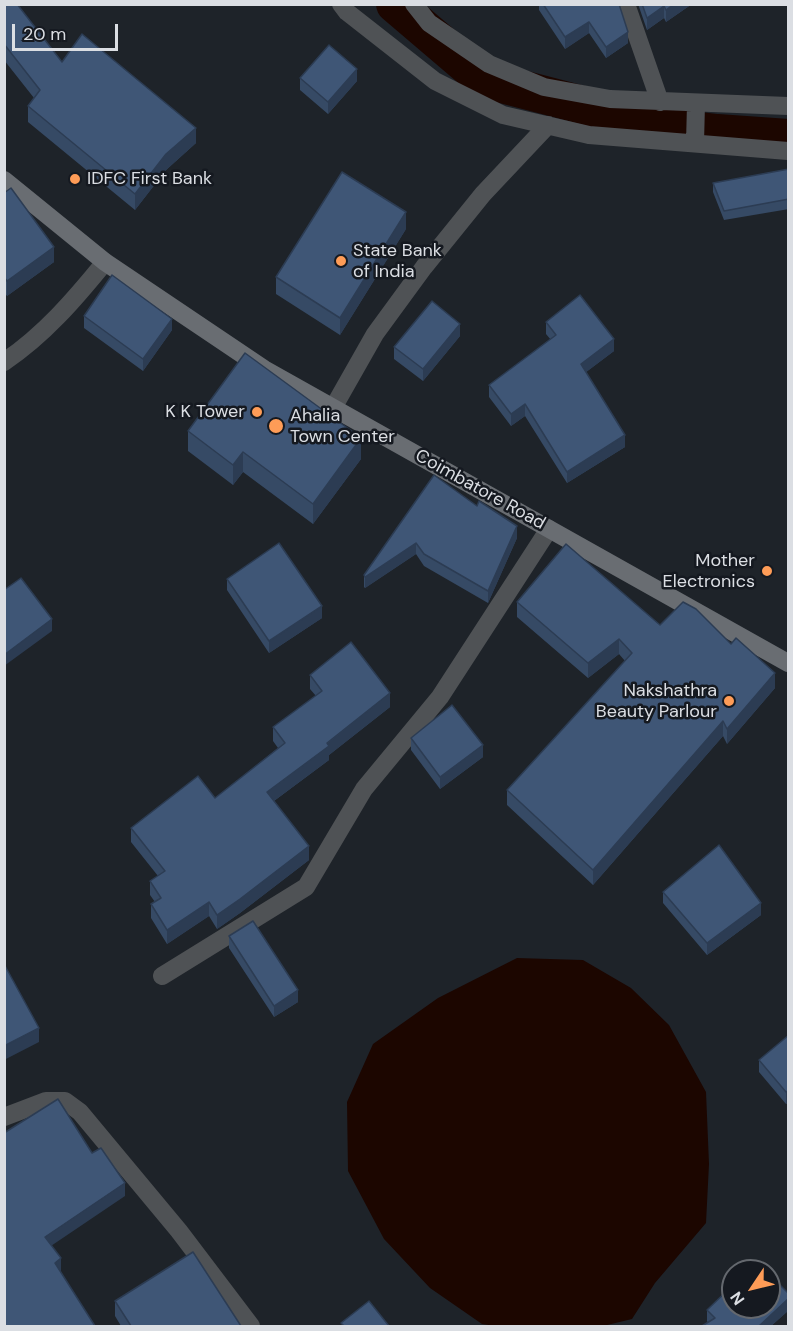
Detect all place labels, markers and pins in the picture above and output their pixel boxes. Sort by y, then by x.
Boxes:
place label: IDFC First Bank [87,168,212,190]
marker: IDFC First Bank [68,172,82,186]
place label: State Bank of India [353,240,442,282]
marker: State Bank of India [334,254,348,268]
place label: K K Tower [165,401,245,423]
marker: K K Tower [250,405,264,419]
place label: Ahalia Town Center [290,405,395,448]
marker: Ahalia Town Center [267,417,285,435]
place label: Mother Electronics [663,550,755,592]
marker: Mother Electronics [760,564,774,578]
place label: Nakshathra Beauty Parlour [596,680,717,722]
marker: Nakshathra Beauty Parlour [722,694,736,708]

